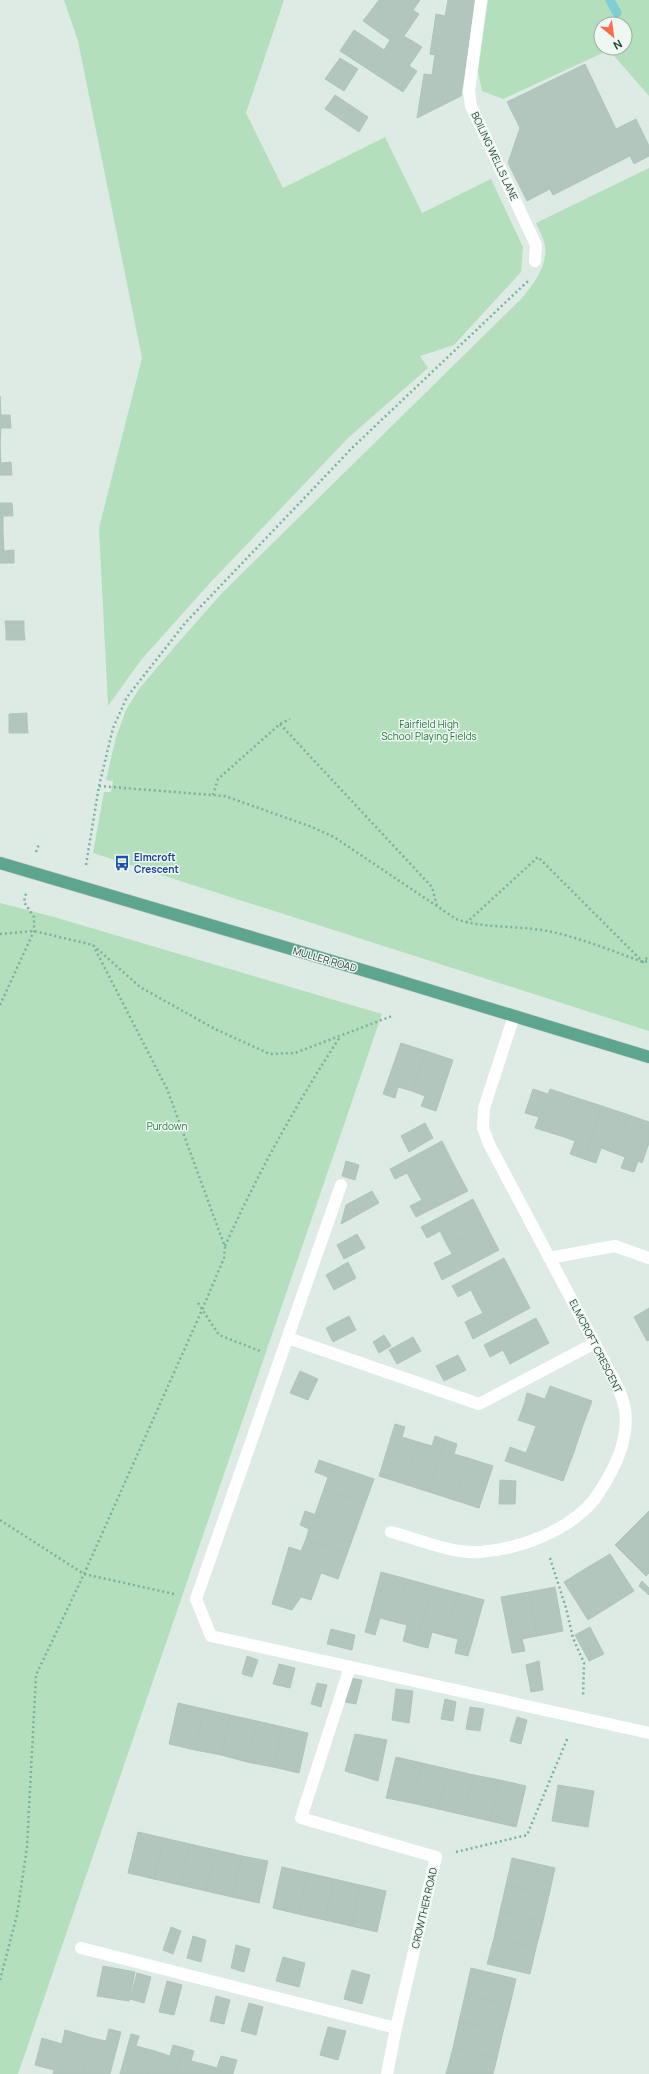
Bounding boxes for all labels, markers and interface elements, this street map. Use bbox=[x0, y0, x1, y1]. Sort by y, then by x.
north arrow bbox=[593, 16, 633, 56]
text: N bbox=[611, 37, 625, 54]
street label: BOILING WELLS LANE bbox=[468, 109, 522, 203]
park label: Fairfield High School Playing Fields bbox=[381, 717, 477, 743]
place label: Elmcroft Crescent bbox=[134, 850, 179, 876]
bus stop icon: Elmcroft Crescent bbox=[113, 854, 131, 872]
street label: MULLER ROAD bbox=[291, 943, 359, 975]
park label: Purdown bbox=[147, 1119, 187, 1133]
street label: ELMCROFT CRESCENT bbox=[566, 1297, 626, 1395]
street label: CROWTHER ROAD bbox=[408, 1866, 440, 1950]

